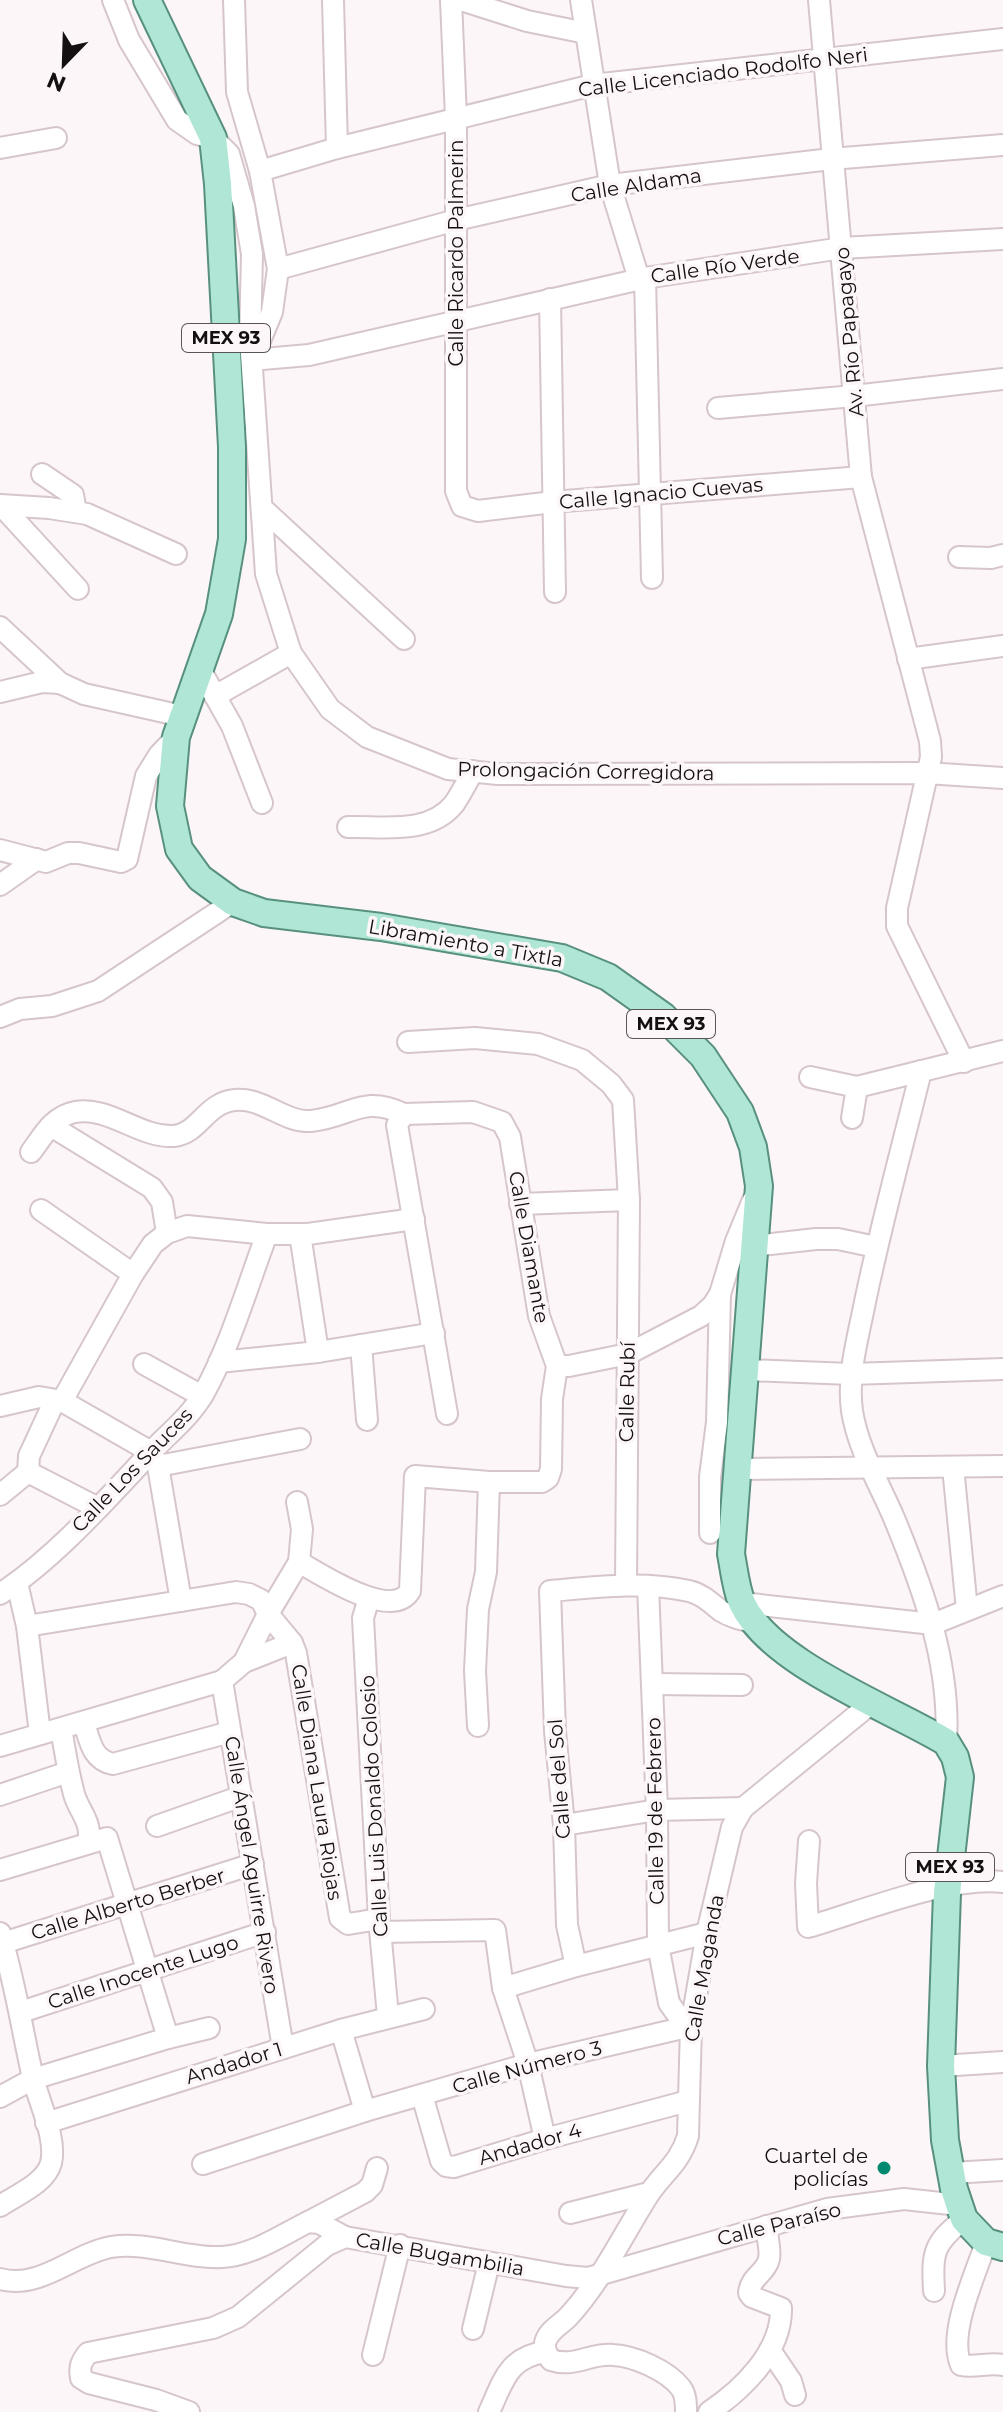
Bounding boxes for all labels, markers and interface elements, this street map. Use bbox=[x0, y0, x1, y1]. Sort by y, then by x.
north arrow bbox=[24, 24, 104, 104]
street label: Calle Licenciado Rodolfo Neri bbox=[577, 42, 869, 102]
text: N bbox=[43, 66, 70, 98]
street label: Calle Ricardo Palmerin bbox=[444, 139, 468, 367]
street label: Calle Aldama bbox=[569, 163, 703, 207]
street label: Calle Río Verde bbox=[649, 244, 801, 288]
street label: Av. Río Papagayo bbox=[830, 246, 868, 418]
road number: MEX 93 bbox=[182, 324, 270, 352]
street label: Calle Ignacio Cuevas bbox=[558, 472, 764, 514]
street label: Prolongación Corregidora bbox=[457, 757, 715, 785]
street label: Libramiento a Tixtla bbox=[367, 914, 565, 972]
road number: MEX 93 bbox=[627, 1010, 715, 1038]
street label: Calle Diamante bbox=[504, 1169, 554, 1325]
street label: Calle Rubí bbox=[614, 1340, 640, 1443]
street label: Calle Los Sauces bbox=[67, 1403, 198, 1537]
street label: Calle Diana Laura Riojas bbox=[286, 1662, 348, 1902]
street label: Calle Luis Donaldo Colosio bbox=[355, 1674, 393, 1938]
street label: Calle 19 de Febrero bbox=[641, 1717, 669, 1905]
street label: Calle del Sol bbox=[543, 1718, 575, 1840]
street label: Calle Ángel Aguirre Rivero bbox=[220, 1734, 284, 1996]
road number: MEX 93 bbox=[906, 1853, 994, 1881]
street label: Calle Alberto Berber bbox=[28, 1863, 228, 1945]
street label: Calle Maganda bbox=[679, 1892, 729, 2044]
street label: Calle Inocente Lugo bbox=[45, 1930, 241, 2014]
street label: Calle Número 3 bbox=[450, 2036, 604, 2098]
street label: Andador 1 bbox=[183, 2037, 285, 2089]
street label: Andador 4 bbox=[476, 2118, 584, 2170]
place label: Cuartel de policías bbox=[765, 2144, 868, 2191]
marker: Cuartel de policías bbox=[875, 2159, 893, 2177]
street label: Calle Paraíso bbox=[715, 2197, 843, 2251]
street label: Calle Bugambilia bbox=[354, 2227, 526, 2281]

